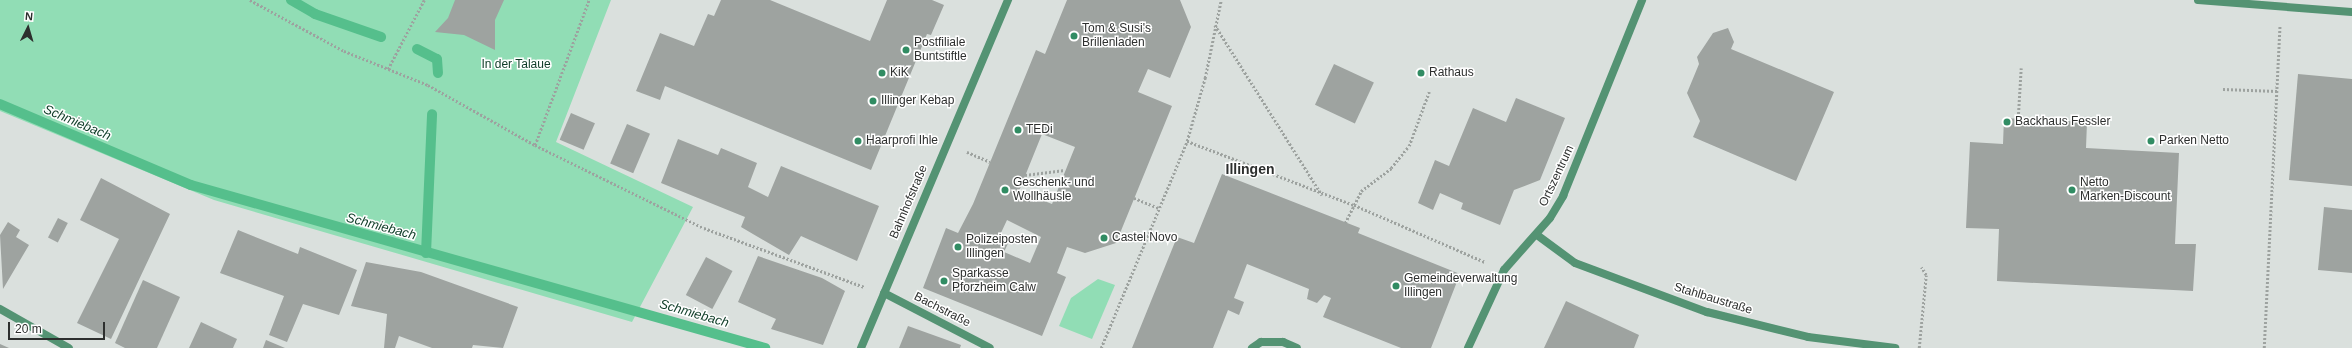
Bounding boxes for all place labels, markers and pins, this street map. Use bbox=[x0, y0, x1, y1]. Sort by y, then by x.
place label: Tom & Susi's Brillenladen bbox=[1082, 22, 1151, 50]
marker: Tom & Susi's Brillenladen bbox=[1069, 31, 1079, 41]
place label: Postfiliale Buntstiftle bbox=[914, 36, 967, 64]
marker: Postfiliale Buntstiftle bbox=[901, 45, 911, 55]
place label: KiK bbox=[890, 66, 909, 80]
place label: Rathaus bbox=[1429, 66, 1474, 80]
marker: KiK bbox=[877, 68, 887, 78]
marker: Rathaus bbox=[1416, 68, 1426, 78]
place label: Illinger Kebap bbox=[881, 94, 954, 108]
marker: Illinger Kebap bbox=[868, 96, 878, 106]
place label: Backhaus Fessler bbox=[2015, 115, 2110, 129]
marker: Backhaus Fessler bbox=[2002, 117, 2012, 127]
place label: TEDi bbox=[1026, 123, 1053, 137]
marker: TEDi bbox=[1013, 125, 1023, 135]
place label: Haarprofi Ihle bbox=[866, 134, 938, 148]
place label: Parken Netto bbox=[2159, 134, 2229, 148]
marker: Haarprofi Ihle bbox=[853, 136, 863, 146]
marker: Parken Netto bbox=[2146, 136, 2156, 146]
place label: Geschenk- und Wollhäusle bbox=[1013, 176, 1094, 204]
place label: Netto Marken-Discount bbox=[2080, 176, 2171, 204]
marker: Geschenk- und Wollhäusle bbox=[1000, 185, 1010, 195]
marker: Netto Marken-Discount bbox=[2067, 185, 2077, 195]
place label: Castel Novo bbox=[1112, 231, 1177, 245]
place label: Polizeiposten Illingen bbox=[966, 233, 1037, 261]
marker: Castel Novo bbox=[1099, 233, 1109, 243]
marker: Polizeiposten Illingen bbox=[953, 242, 963, 252]
place label: Sparkasse Pforzheim Calw bbox=[952, 267, 1036, 295]
place label: Gemeindeverwaltung Illingen bbox=[1404, 272, 1517, 300]
marker: Sparkasse Pforzheim Calw bbox=[939, 276, 949, 286]
marker: Gemeindeverwaltung Illingen bbox=[1391, 281, 1401, 291]

